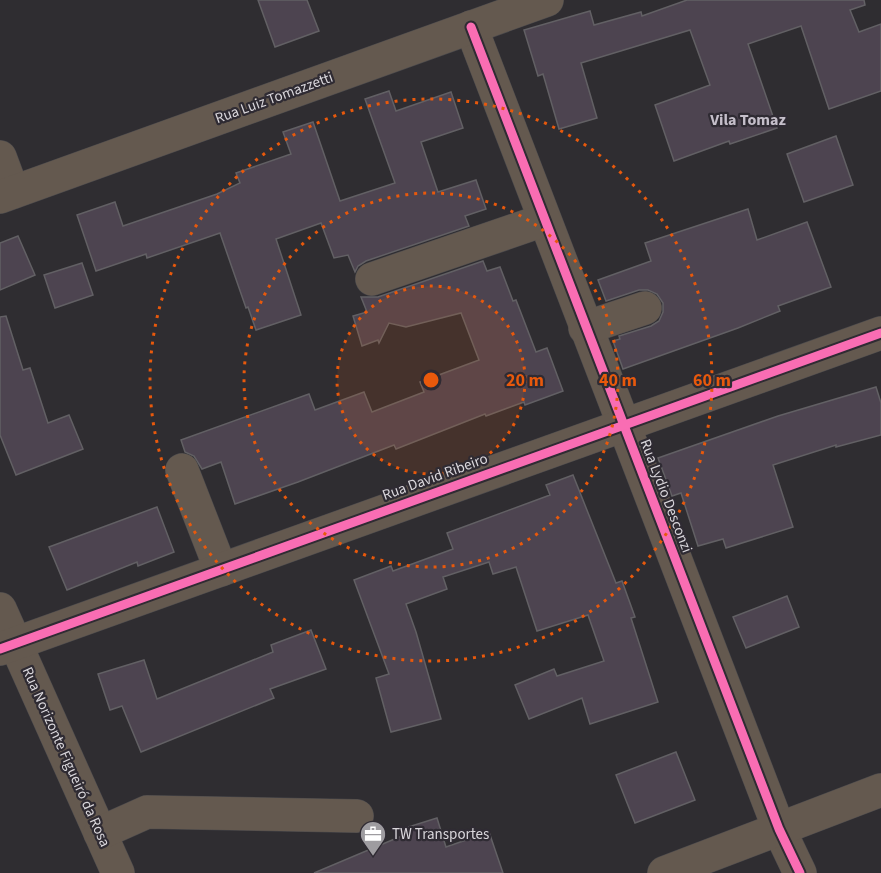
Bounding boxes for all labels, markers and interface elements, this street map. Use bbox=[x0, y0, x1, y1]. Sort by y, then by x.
street label: Rua Luiz Tomazzetti bbox=[212, 67, 336, 129]
district label: Vila Tomaz bbox=[709, 109, 786, 131]
text: 20 m bbox=[506, 368, 544, 393]
text: 40 m bbox=[599, 368, 637, 393]
text: 60 m bbox=[693, 368, 731, 393]
centre of rings bbox=[421, 370, 441, 390]
street label: Rua Lydio Desconzi bbox=[635, 436, 697, 556]
street label: Rua David Ribeiro bbox=[379, 448, 491, 506]
street label: Rua Norizonte Figueiró da Rosa bbox=[17, 664, 115, 850]
office icon: TW Transportes bbox=[358, 819, 388, 857]
place label: TW Transportes bbox=[392, 824, 489, 845]

